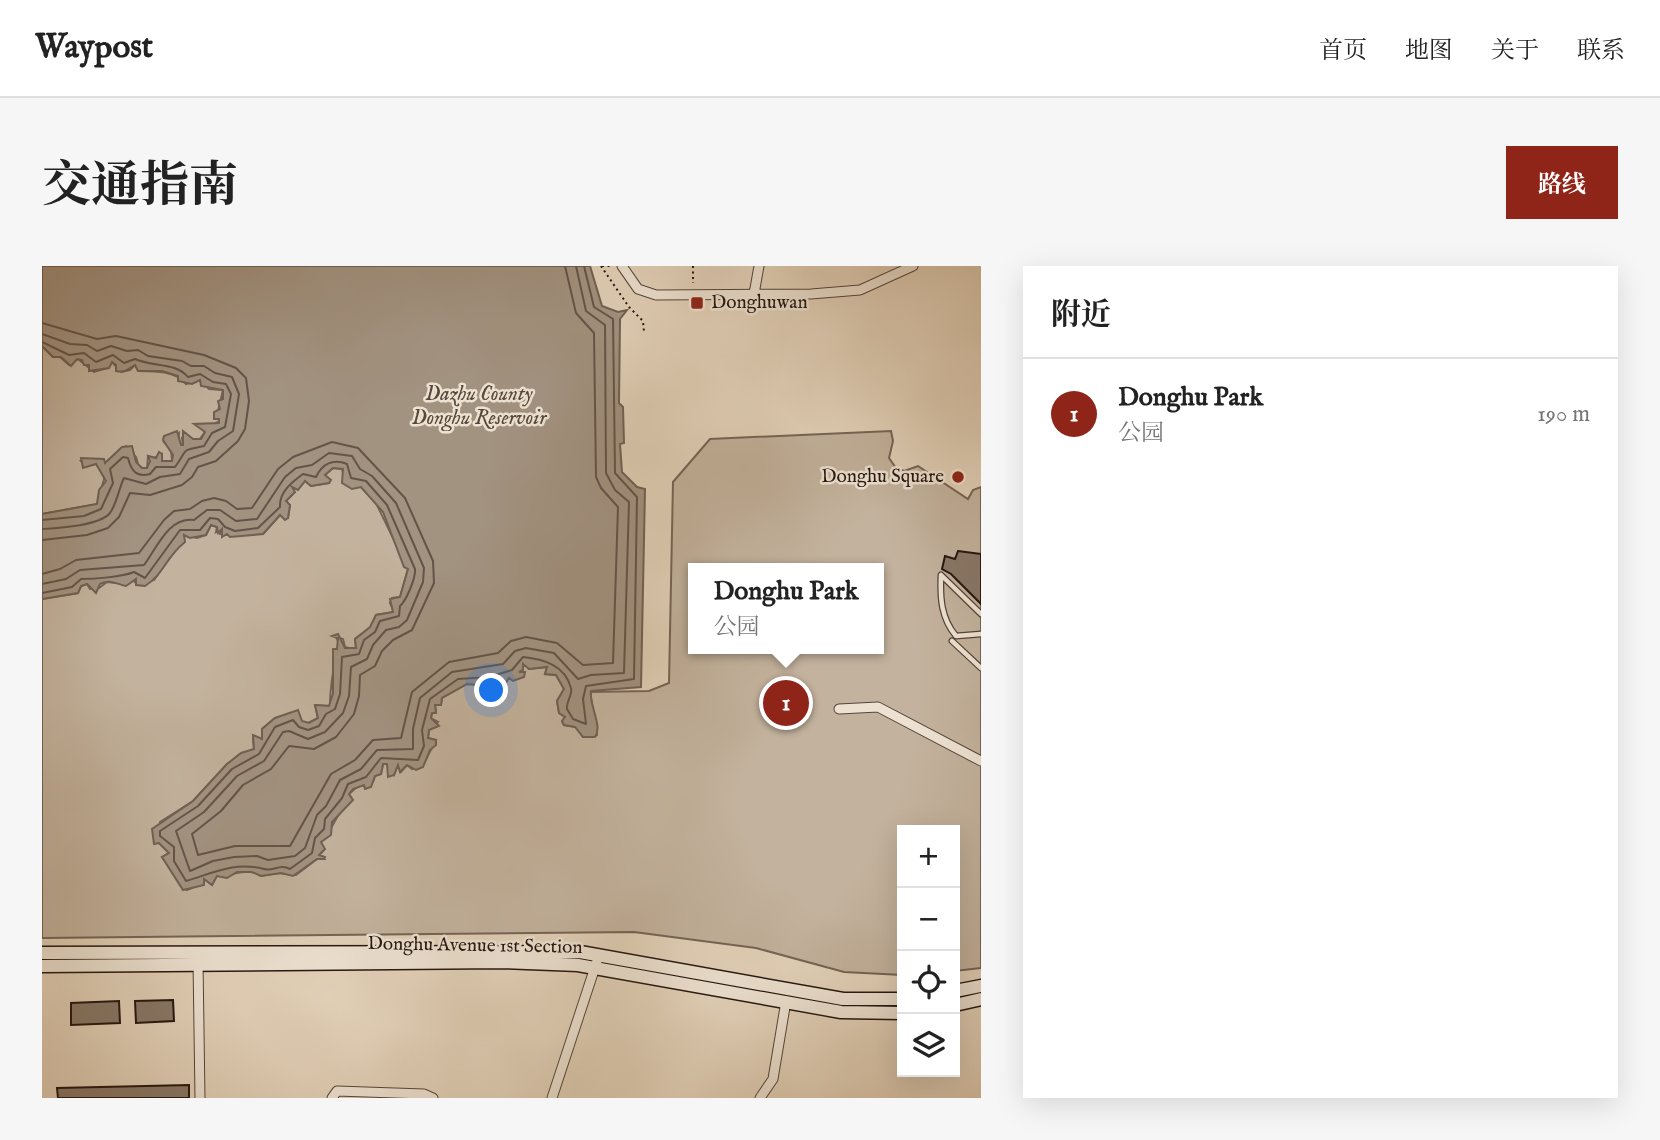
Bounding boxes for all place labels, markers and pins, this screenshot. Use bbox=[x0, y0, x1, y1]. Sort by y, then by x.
place label: Donghuwan bbox=[711, 291, 808, 315]
marker: Donghuwan bbox=[689, 295, 705, 311]
place label: Donghu Square bbox=[821, 465, 944, 489]
marker: Donghu Square bbox=[950, 469, 966, 485]
pin: 1 bbox=[763, 677, 809, 729]

